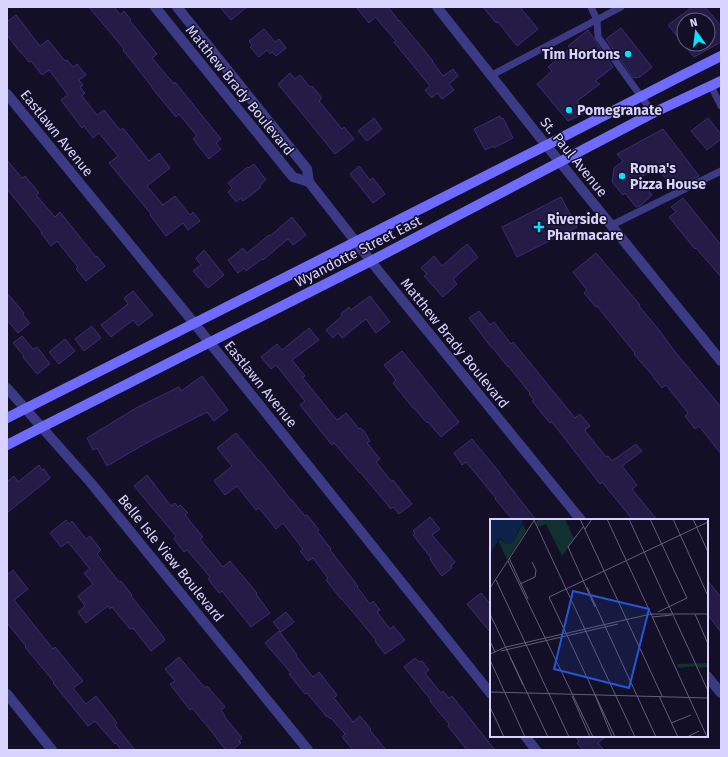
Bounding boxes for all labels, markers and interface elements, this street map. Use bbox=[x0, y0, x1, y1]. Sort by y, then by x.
north arrow bbox=[676, 12, 716, 52]
text: N bbox=[689, 16, 699, 30]
street label: Matthew Brady Boulevard bbox=[182, 22, 297, 159]
place label: Tim Hortons bbox=[542, 46, 620, 63]
marker: Tim Hortons bbox=[623, 49, 633, 59]
street label: Eastlawn Avenue bbox=[17, 87, 97, 180]
place label: Pomegranate bbox=[577, 102, 662, 119]
marker: Pomegranate bbox=[564, 105, 574, 115]
street label: St. Paul Avenue bbox=[536, 114, 611, 200]
place label: Roma's Pizza House bbox=[630, 160, 706, 193]
marker: Roma's Pizza House bbox=[617, 171, 627, 181]
place label: Riverside Pharmacare bbox=[547, 211, 623, 244]
street label: Wyandotte Street East bbox=[292, 212, 425, 291]
marker: Riverside Pharmacare bbox=[534, 222, 544, 232]
street label: Matthew Brady Boulevard bbox=[397, 275, 512, 412]
street label: Eastlawn Avenue bbox=[221, 338, 301, 431]
street label: Belle Isle View Boulevard bbox=[114, 491, 227, 625]
inset map bbox=[490, 519, 708, 737]

